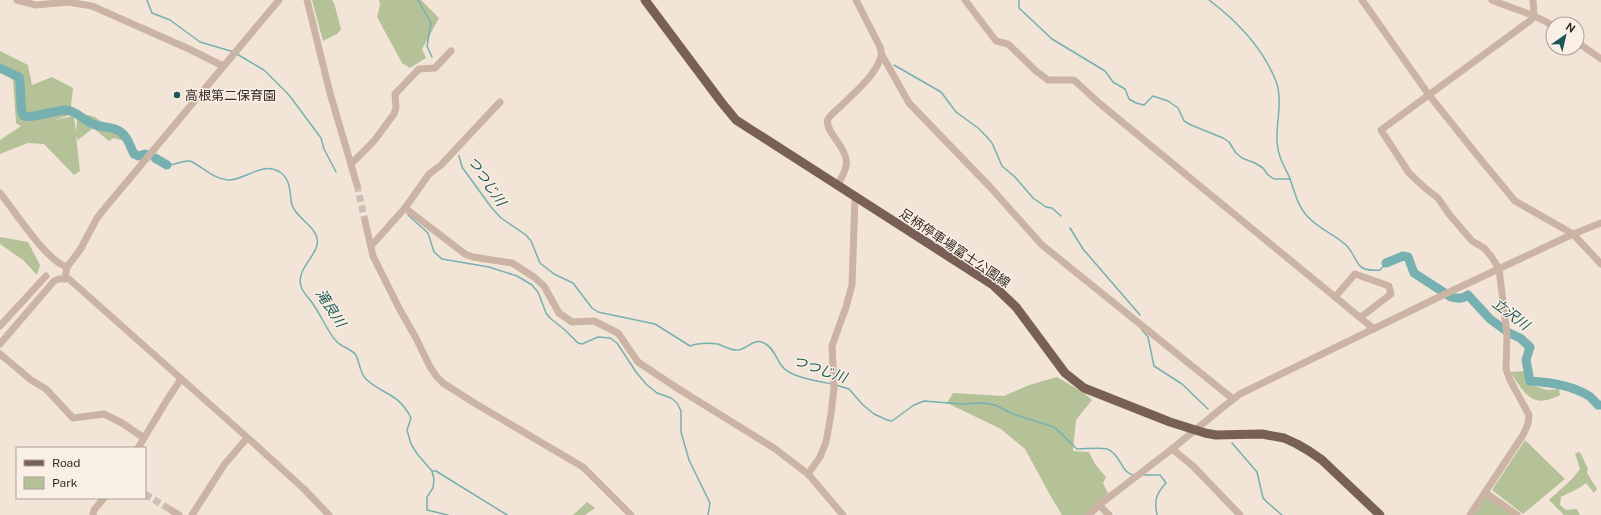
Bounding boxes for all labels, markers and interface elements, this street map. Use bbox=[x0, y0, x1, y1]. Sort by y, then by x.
north arrow bbox=[1545, 16, 1585, 56]
text: N bbox=[1564, 20, 1578, 35]
place label: 高根第二保育園 bbox=[185, 88, 276, 103]
marker: 高根第二保育園 bbox=[172, 90, 182, 100]
water label: つつじ川 bbox=[465, 153, 510, 210]
street label: 足柄停車場富士公園線 bbox=[897, 205, 1013, 291]
water label: 滝良川 bbox=[313, 286, 350, 332]
water label: 立沢川 bbox=[1489, 295, 1534, 334]
water label: つつじ川 bbox=[791, 352, 851, 386]
legend bbox=[16, 447, 146, 499]
text: Road bbox=[52, 456, 80, 470]
text: Park bbox=[52, 476, 78, 490]

